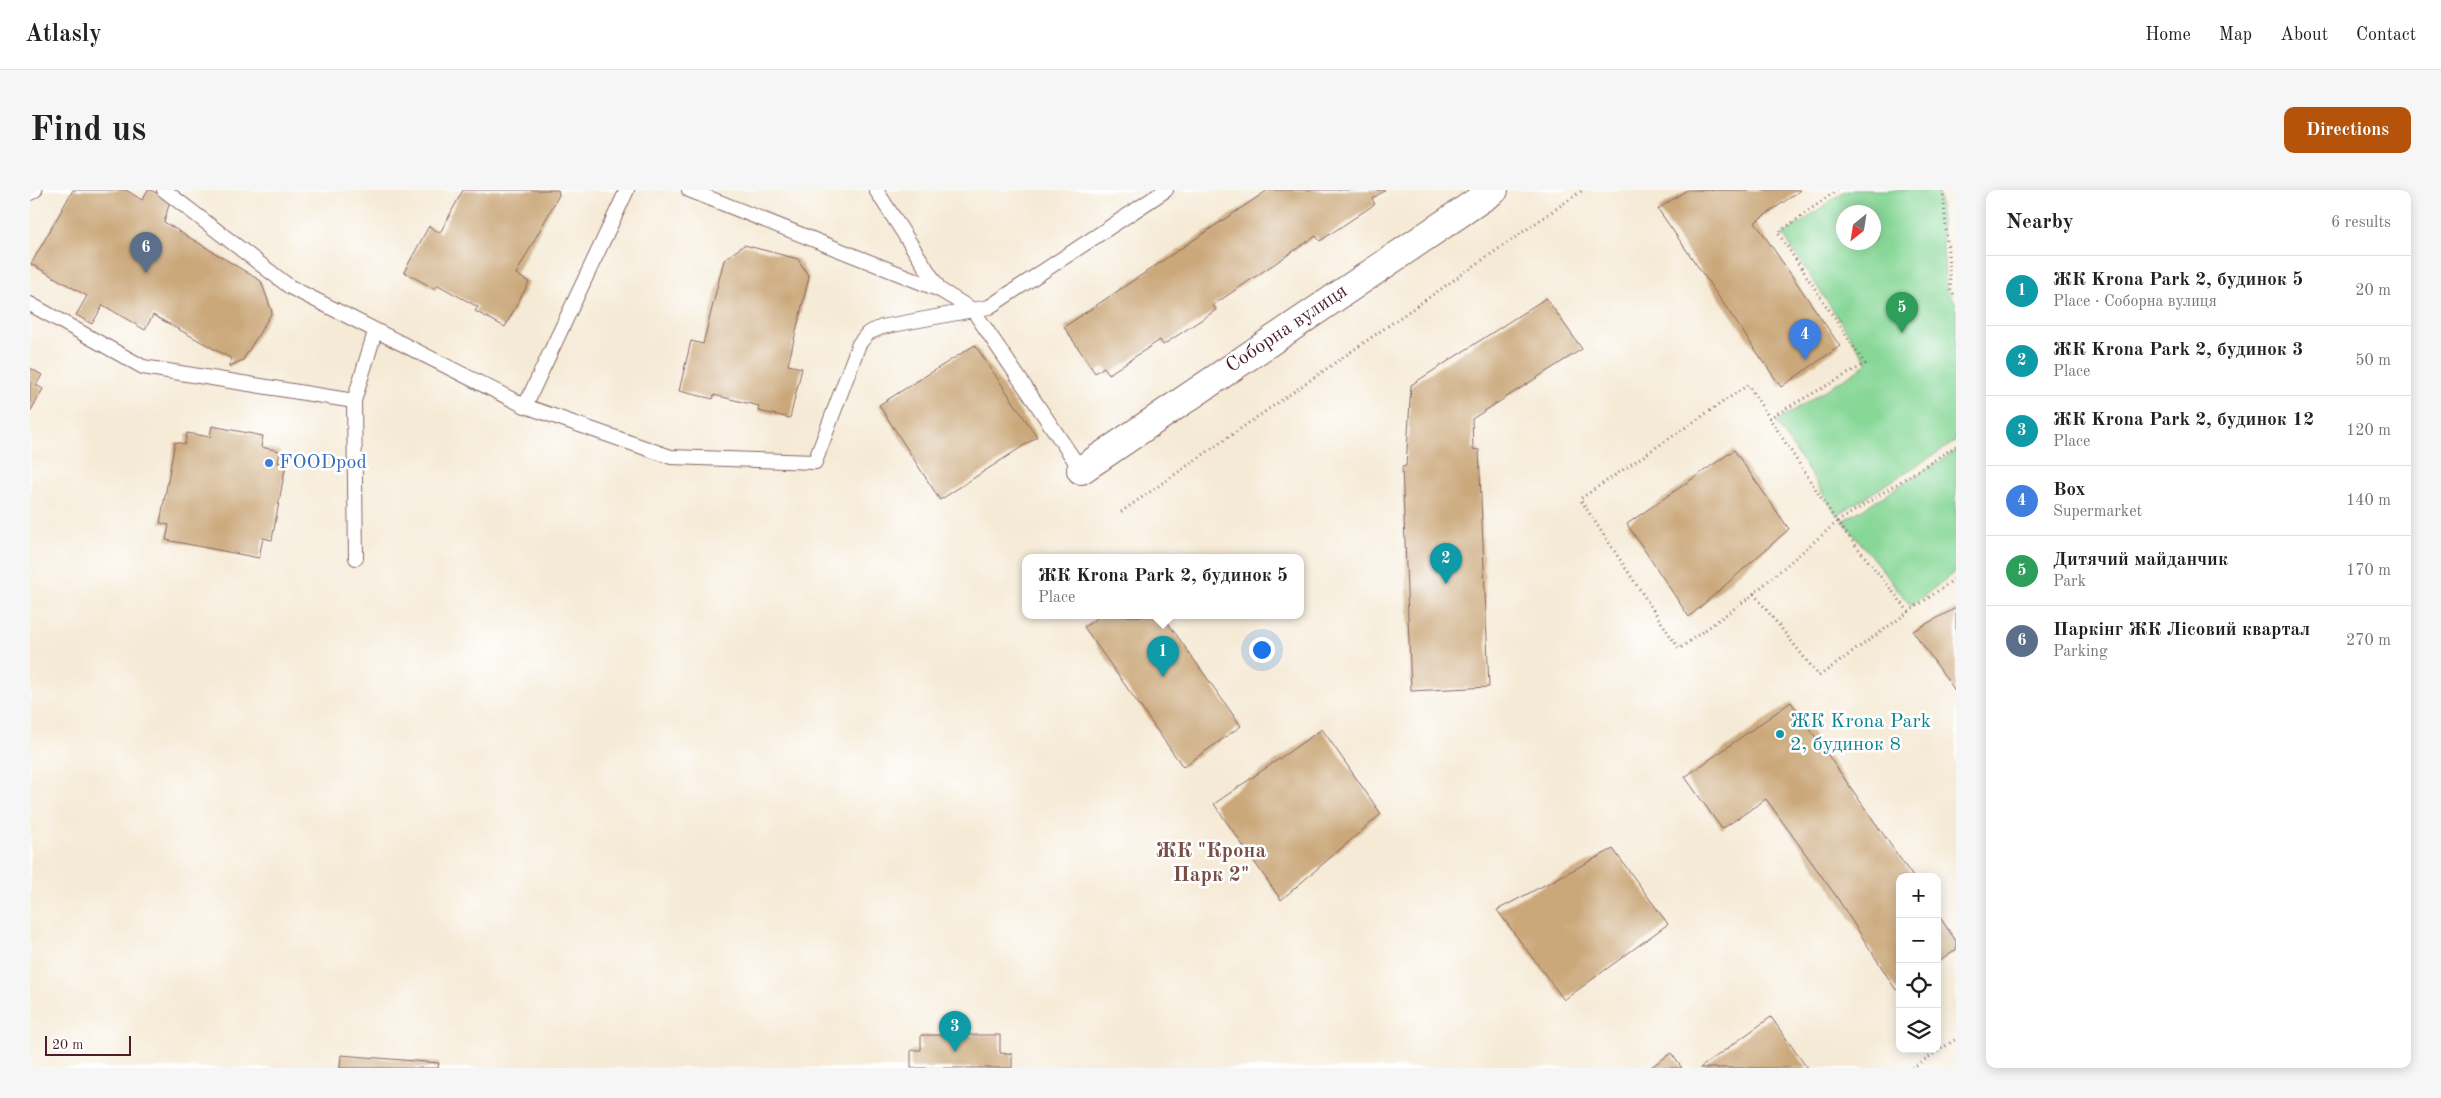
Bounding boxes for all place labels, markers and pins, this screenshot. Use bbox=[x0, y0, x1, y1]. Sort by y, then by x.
pin: 6 bbox=[130, 232, 162, 273]
pin: 5 bbox=[1886, 292, 1918, 333]
pin: 4 bbox=[1789, 319, 1821, 360]
place label: FOODpod bbox=[279, 453, 367, 473]
marker: FOODpod bbox=[263, 457, 275, 469]
pin: 2 bbox=[1430, 543, 1462, 584]
pin: 1 bbox=[1147, 636, 1179, 677]
place label: ЖК Krona Park 2, будинок 8 bbox=[1790, 712, 1931, 755]
marker: ЖК Krona Park 2, будинок 8 bbox=[1774, 728, 1786, 740]
pin: 3 bbox=[939, 1011, 971, 1052]

